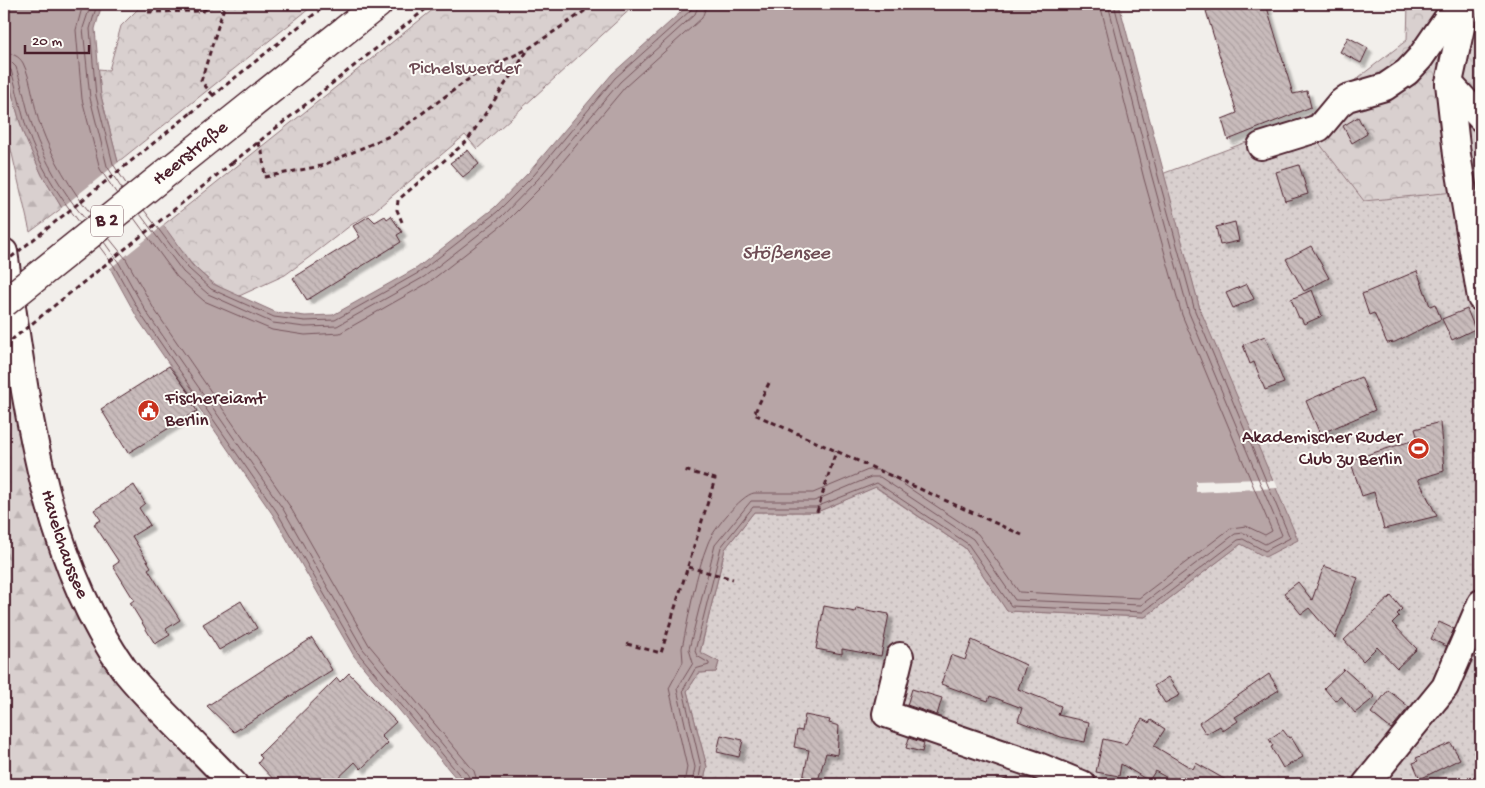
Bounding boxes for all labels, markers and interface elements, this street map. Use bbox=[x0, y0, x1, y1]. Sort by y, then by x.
scale bar bbox=[25, 22, 89, 54]
text: 20 m bbox=[32, 33, 62, 51]
park label: Pichelswerder bbox=[408, 58, 523, 81]
street label: Heerstraße bbox=[149, 116, 234, 191]
road number: B 2 bbox=[91, 206, 123, 237]
water label: Stößensee bbox=[742, 243, 831, 266]
place label: Fischereiamt Berlin bbox=[164, 388, 267, 433]
public building icon: Fischereiamt Berlin bbox=[137, 398, 161, 422]
place label: Akademischer Ruder Club zu Berlin bbox=[1242, 427, 1404, 472]
sports icon: Akademischer Ruder Club zu Berlin bbox=[1406, 437, 1430, 461]
street label: Havelchaussee bbox=[35, 487, 94, 603]

